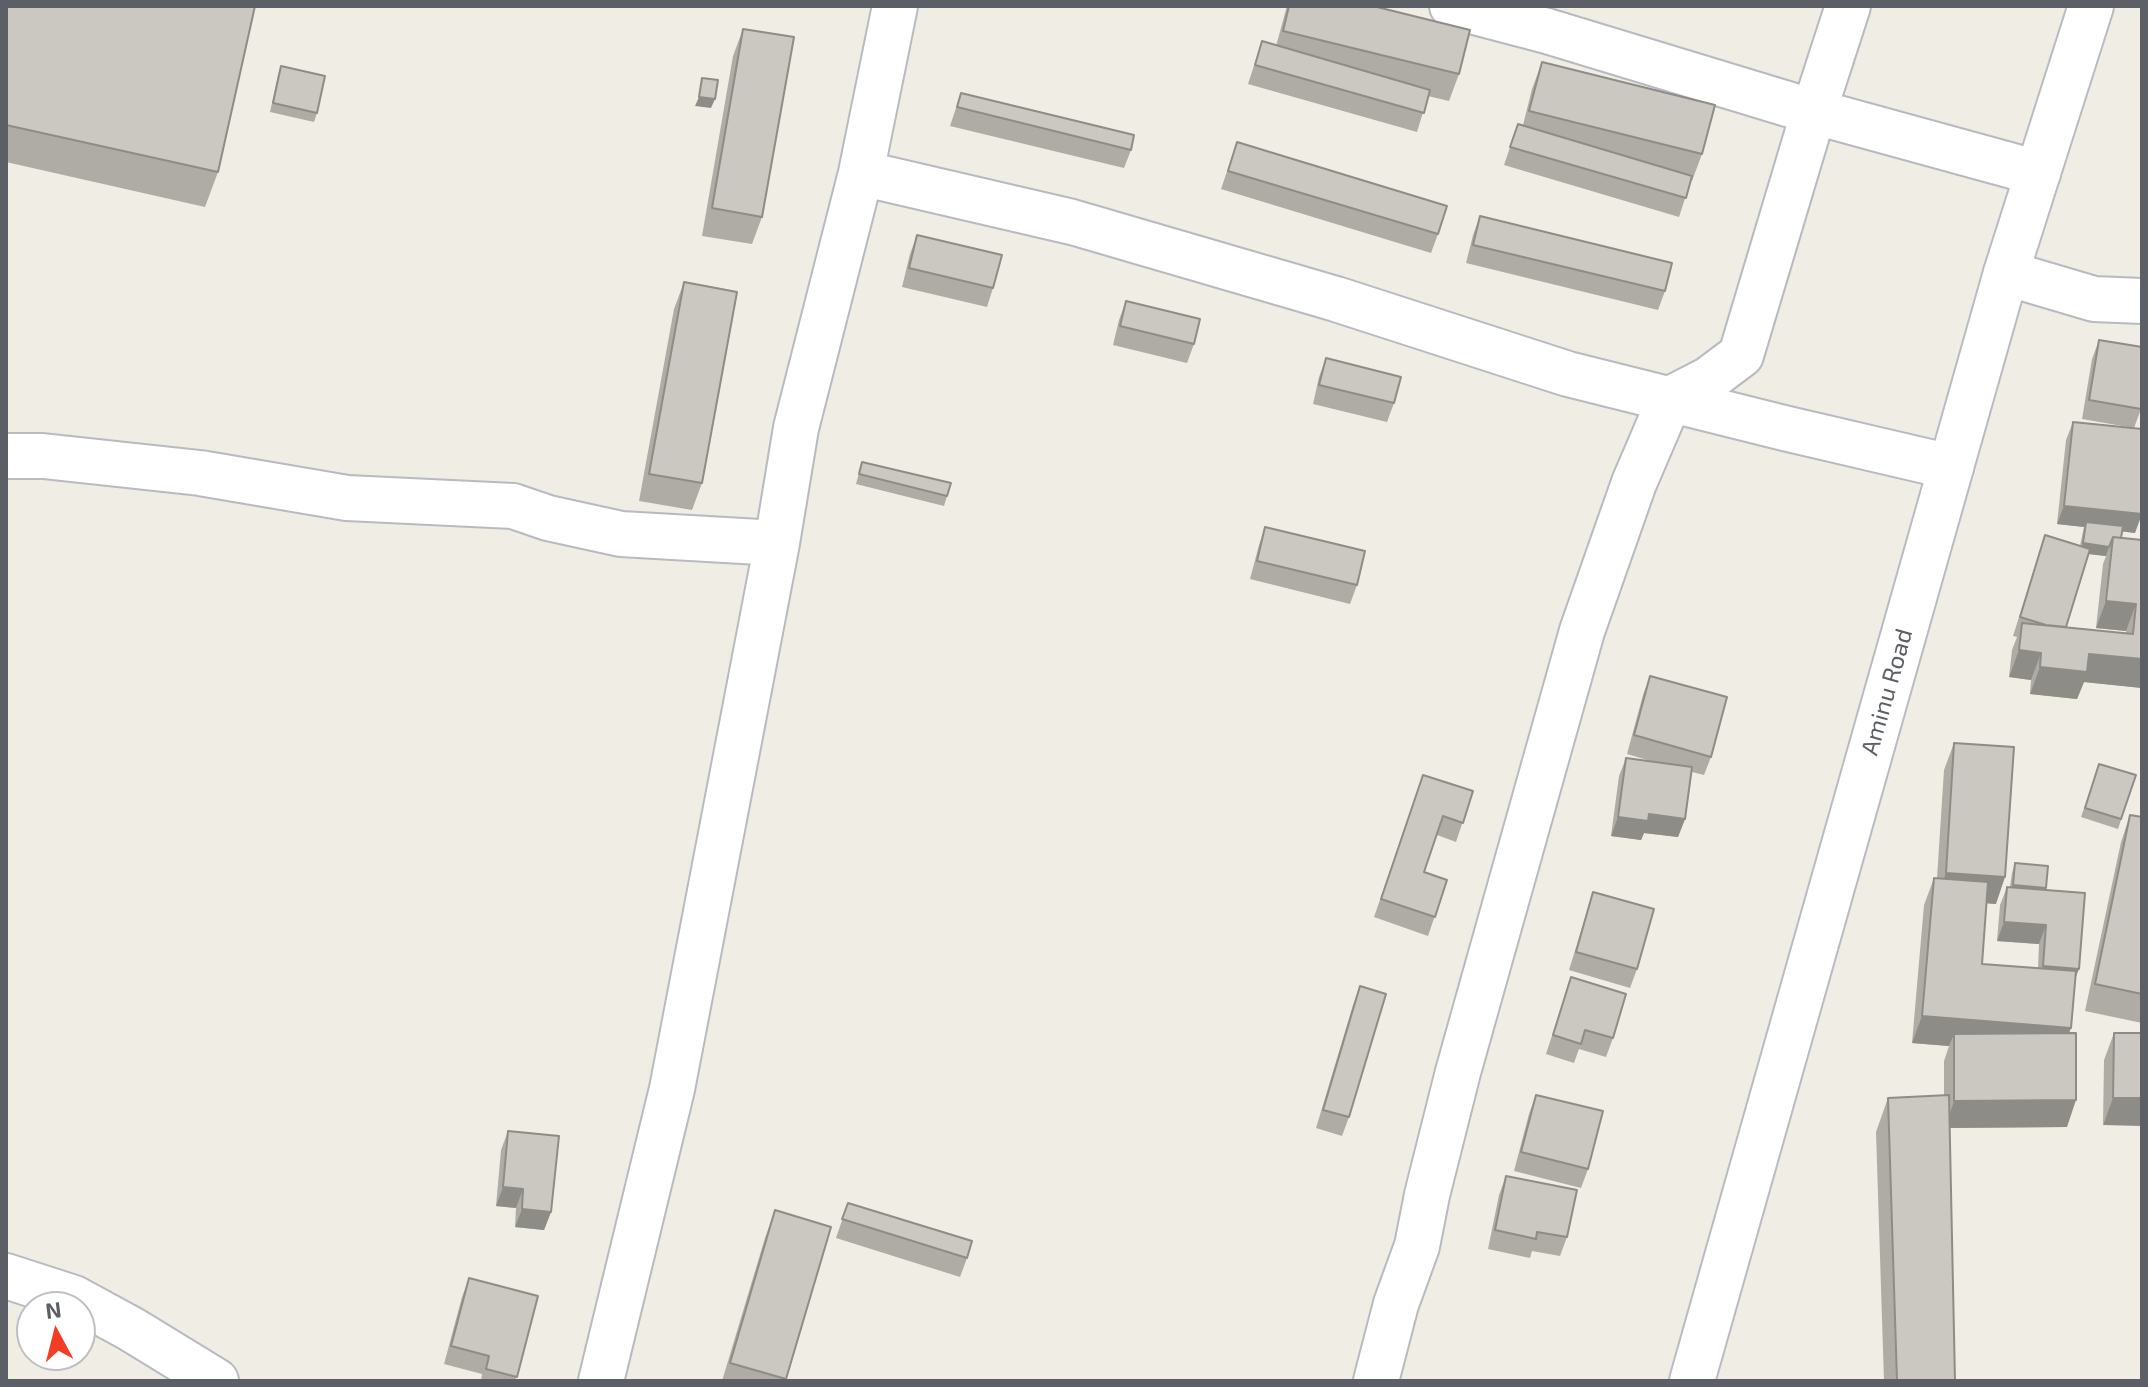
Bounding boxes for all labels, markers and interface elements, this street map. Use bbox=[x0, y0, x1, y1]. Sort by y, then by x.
street label: Aminu Road bbox=[1855, 625, 1919, 759]
north arrow bbox=[16, 1291, 96, 1371]
text: N bbox=[44, 1295, 63, 1323]

